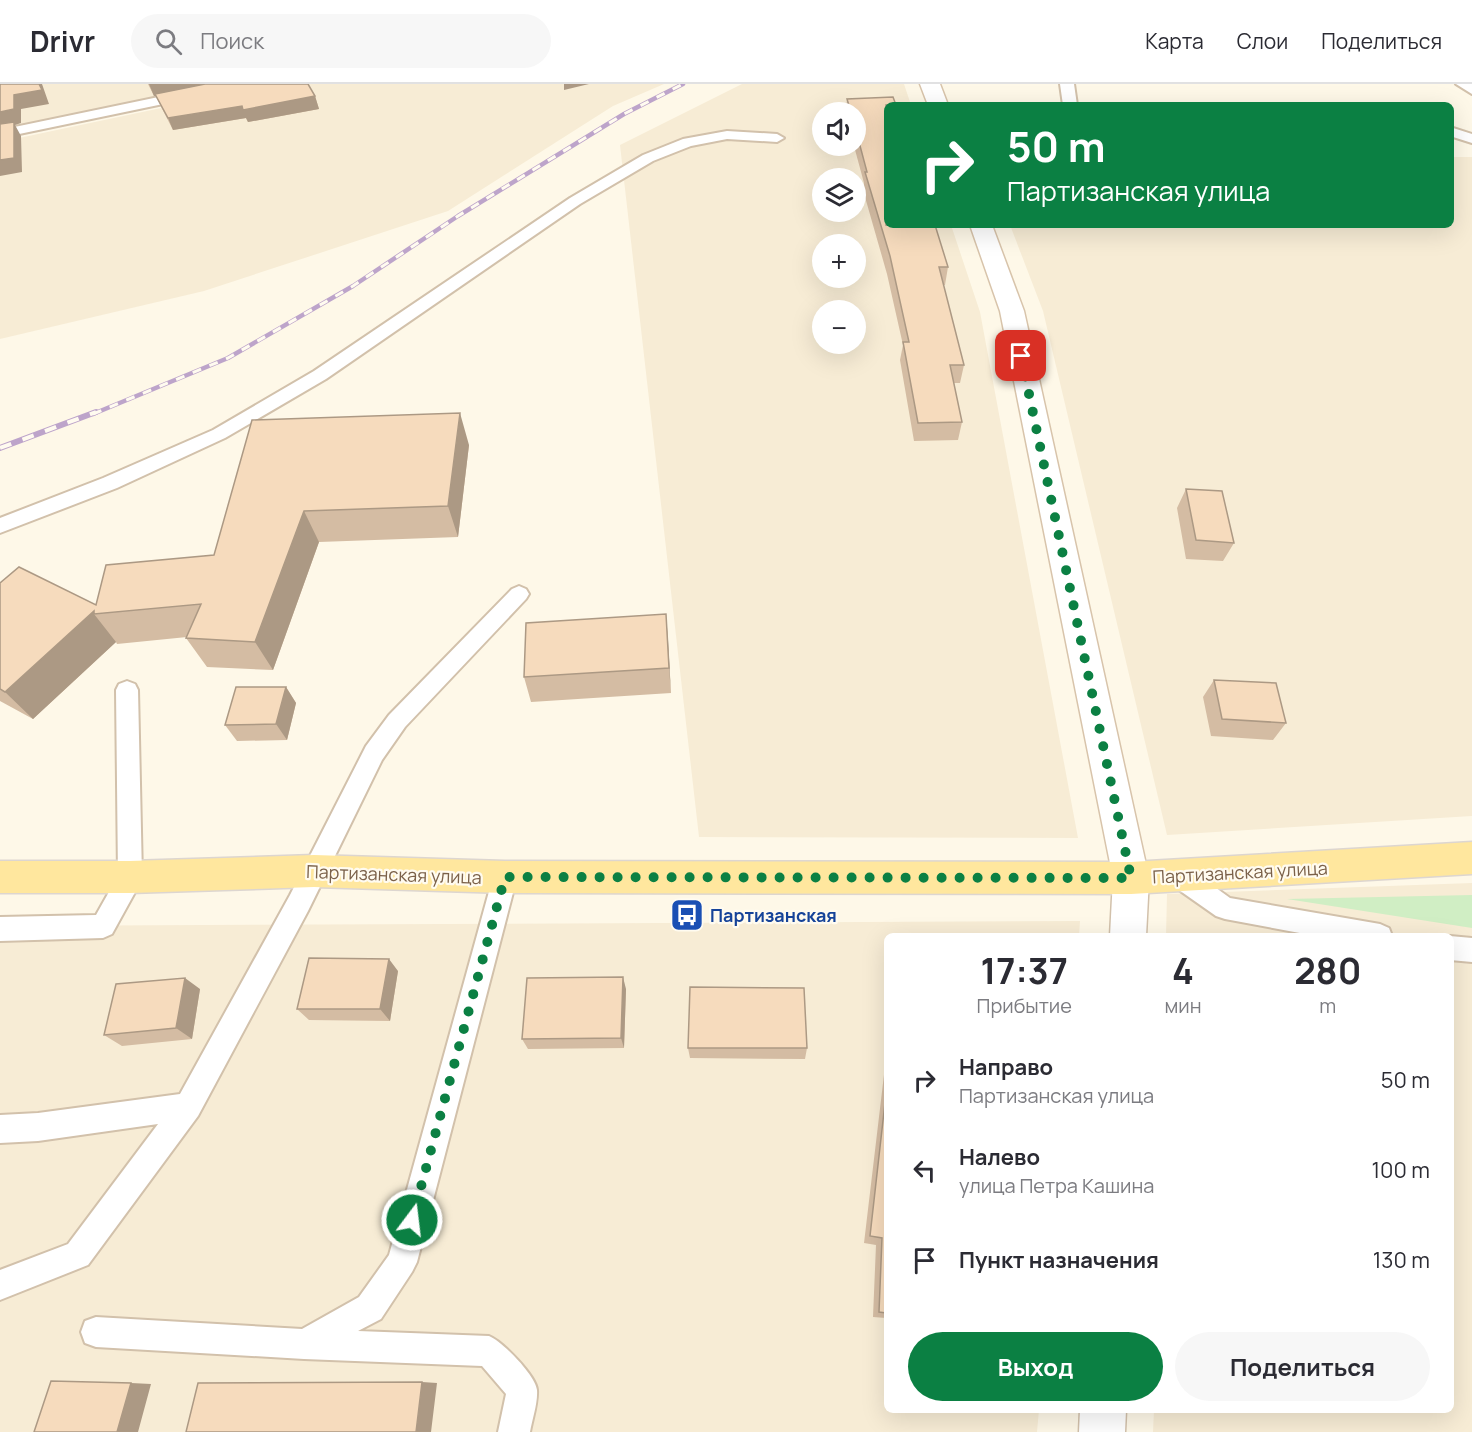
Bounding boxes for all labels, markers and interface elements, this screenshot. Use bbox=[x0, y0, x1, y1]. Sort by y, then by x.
search box bbox=[131, 14, 551, 68]
text: Drivr bbox=[30, 22, 95, 60]
icon: search bbox=[152, 25, 185, 58]
text: Поиск bbox=[200, 26, 264, 56]
text: Карта bbox=[1145, 27, 1204, 55]
text: Слои bbox=[1237, 27, 1288, 55]
text: Поделиться bbox=[1321, 27, 1442, 55]
map controls bbox=[812, 102, 866, 354]
button: sound bbox=[812, 102, 866, 156]
text: 50 m bbox=[1007, 117, 1105, 175]
icon: right bbox=[908, 126, 986, 204]
button: layers bbox=[812, 168, 866, 222]
text: Партизанская улица bbox=[1007, 172, 1270, 209]
button: + bbox=[812, 234, 866, 288]
button: − bbox=[812, 300, 866, 354]
pin bbox=[995, 330, 1046, 381]
icon: arrive bbox=[1004, 339, 1037, 372]
street label: Партизанская улица bbox=[1152, 855, 1328, 889]
street label: Партизанская улица bbox=[306, 859, 482, 889]
bus stop icon: Партизанская bbox=[669, 897, 705, 933]
place label: Партизанская bbox=[710, 903, 837, 927]
text: 17:37 bbox=[981, 946, 1068, 995]
text: 4 bbox=[1172, 946, 1194, 995]
text: 280 bbox=[1294, 946, 1361, 995]
text: Прибытие bbox=[977, 992, 1072, 1019]
text: мин bbox=[1165, 992, 1202, 1019]
text: m bbox=[1319, 992, 1336, 1019]
text: Направо bbox=[959, 1052, 1053, 1082]
icon: right bbox=[908, 1064, 941, 1097]
text: 50 m bbox=[1381, 1065, 1430, 1095]
text: Партизанская улица bbox=[959, 1082, 1154, 1109]
text: Налево bbox=[959, 1142, 1040, 1172]
icon: left bbox=[908, 1154, 941, 1187]
text: 100 m bbox=[1372, 1155, 1430, 1185]
text: улица Петра Кашина bbox=[959, 1172, 1154, 1199]
position arrow bbox=[380, 1188, 444, 1252]
icon: arrive bbox=[908, 1244, 941, 1277]
text: Пункт назначения bbox=[959, 1245, 1159, 1275]
text: 130 m bbox=[1373, 1245, 1430, 1275]
button: Выход bbox=[908, 1332, 1163, 1401]
button: Поделиться bbox=[1175, 1332, 1430, 1401]

